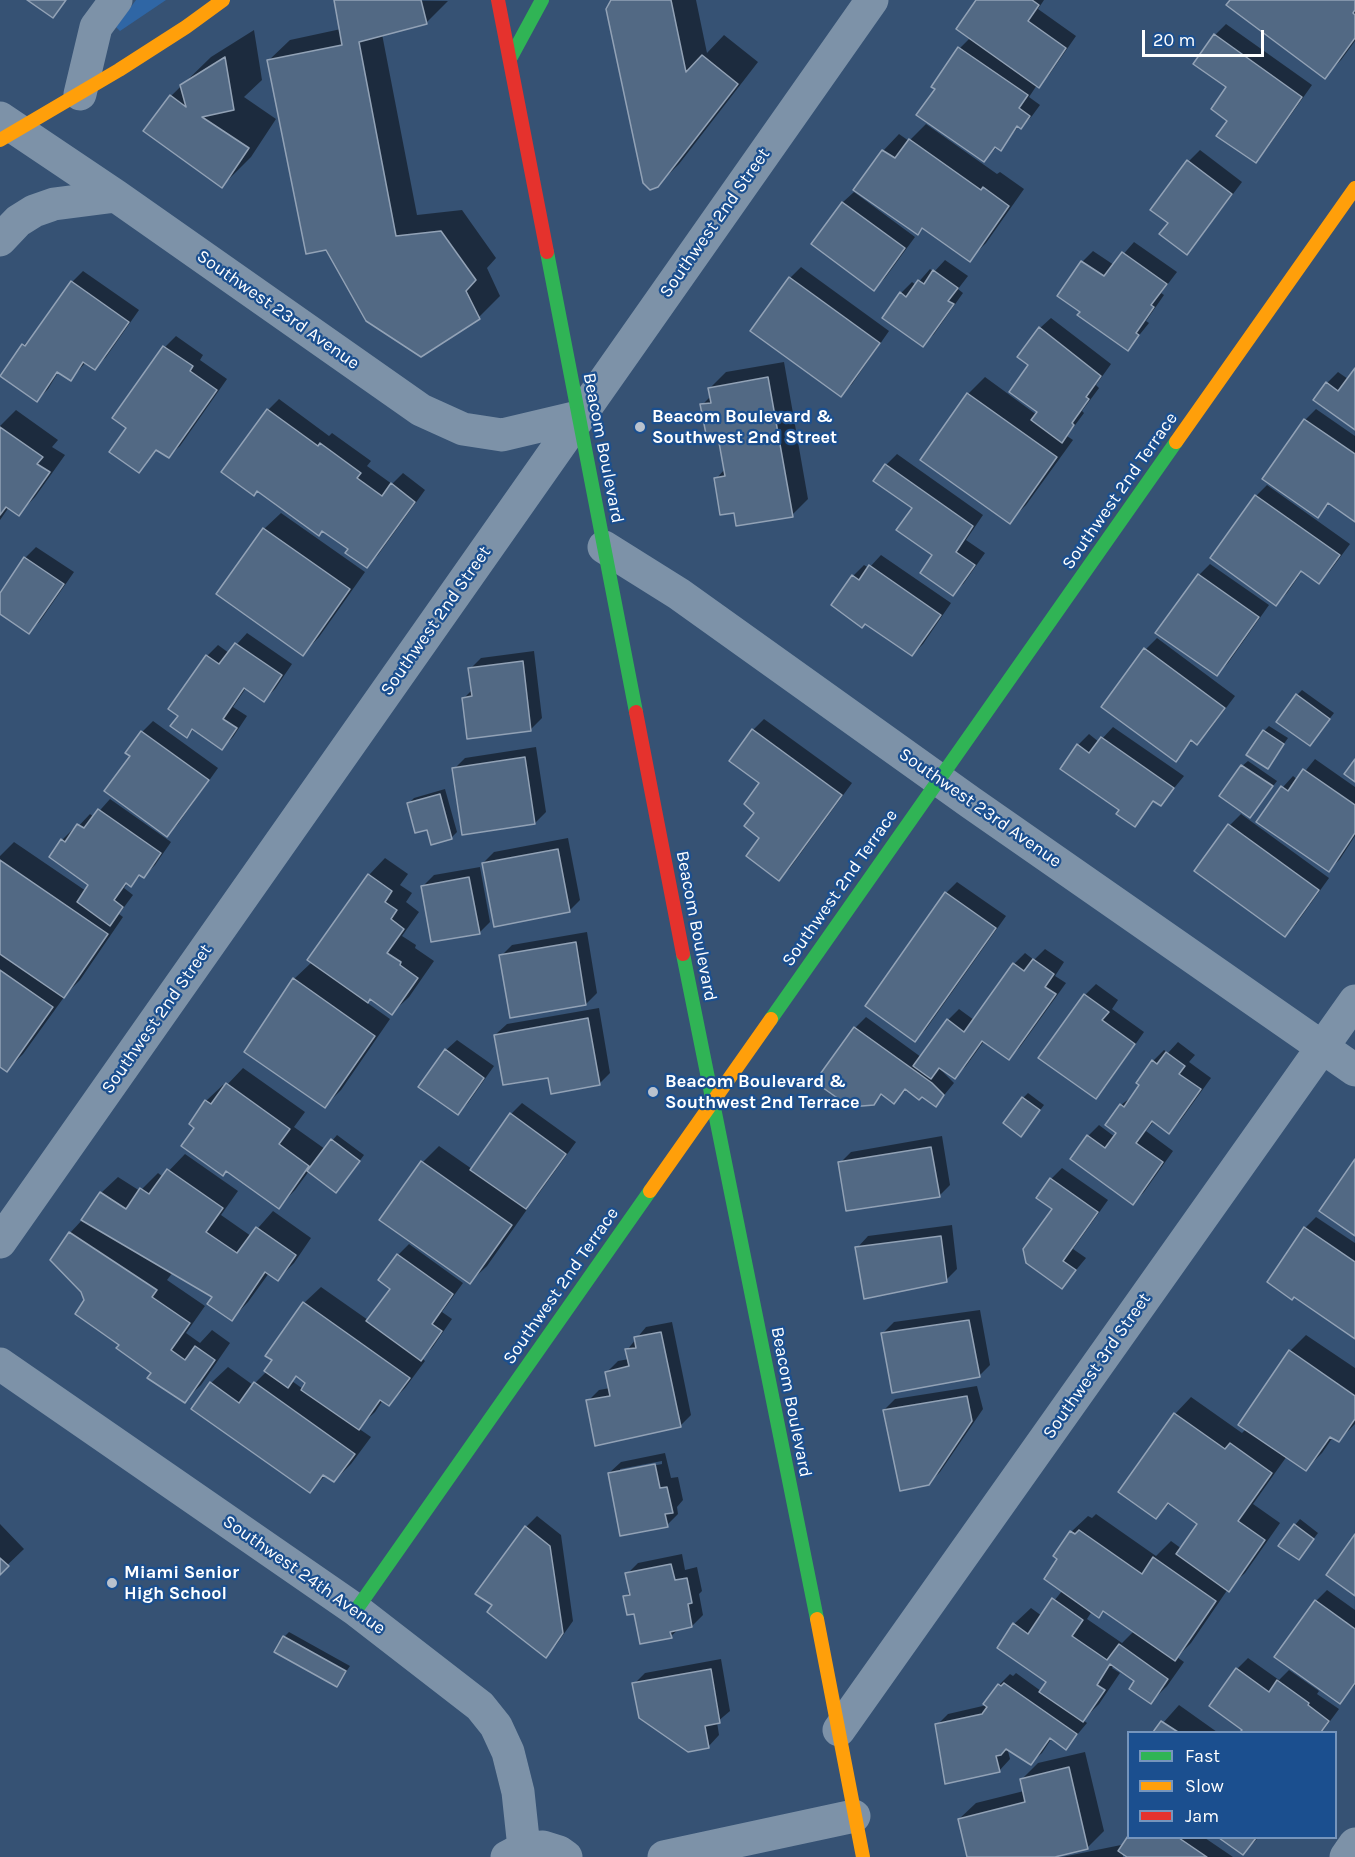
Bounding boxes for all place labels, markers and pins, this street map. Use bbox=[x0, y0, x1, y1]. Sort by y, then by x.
place label: Beacom Boulevard & Southwest 2nd Street bbox=[652, 406, 837, 448]
marker: Beacom Boulevard & Southwest 2nd Street bbox=[633, 420, 647, 434]
place label: Beacom Boulevard & Southwest 2nd Terrace bbox=[665, 1071, 860, 1114]
marker: Beacom Boulevard & Southwest 2nd Terrace bbox=[646, 1085, 660, 1099]
place label: Miami Senior High School bbox=[124, 1562, 239, 1604]
marker: Miami Senior High School bbox=[105, 1576, 119, 1590]

